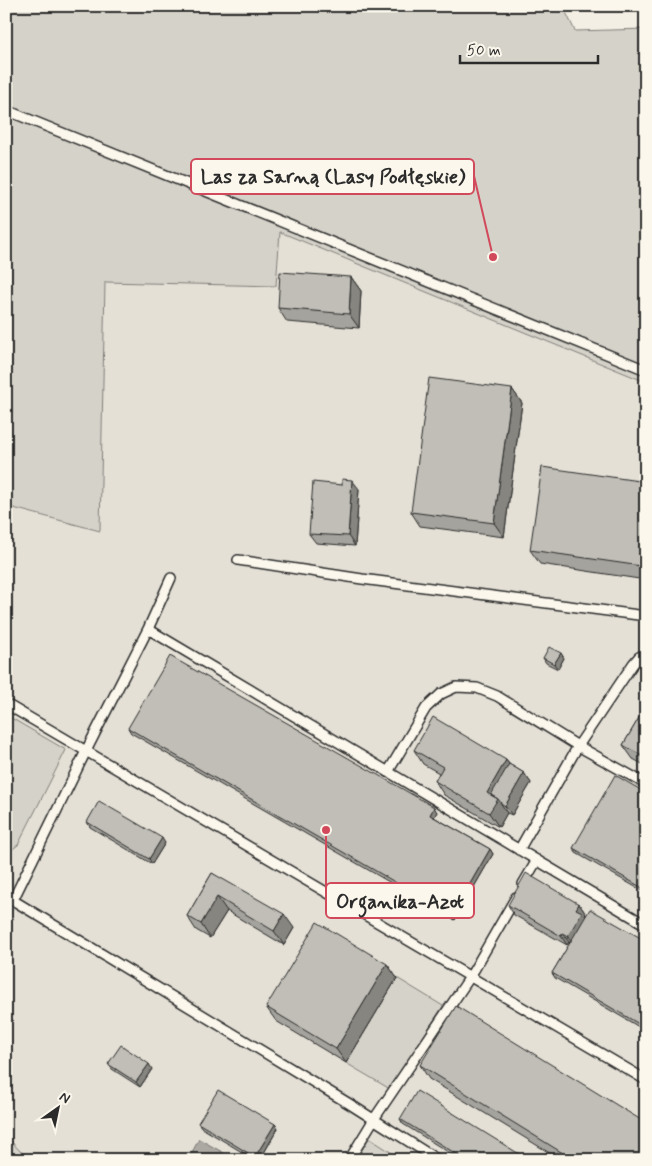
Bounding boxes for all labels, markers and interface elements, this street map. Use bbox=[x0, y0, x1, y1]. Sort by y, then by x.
scale bar bbox=[460, 32, 597, 64]
text: 50 m bbox=[467, 41, 501, 61]
callout: Las za Sarną (Lasy Podłęskie) bbox=[191, 159, 474, 194]
text: Las za Sarną (Lasy Podłęskie) bbox=[201, 164, 466, 191]
callout: Organika-Azot bbox=[326, 883, 474, 918]
text: Organika-Azot bbox=[336, 889, 464, 918]
north arrow bbox=[32, 1084, 82, 1134]
text: N bbox=[56, 1088, 73, 1108]

